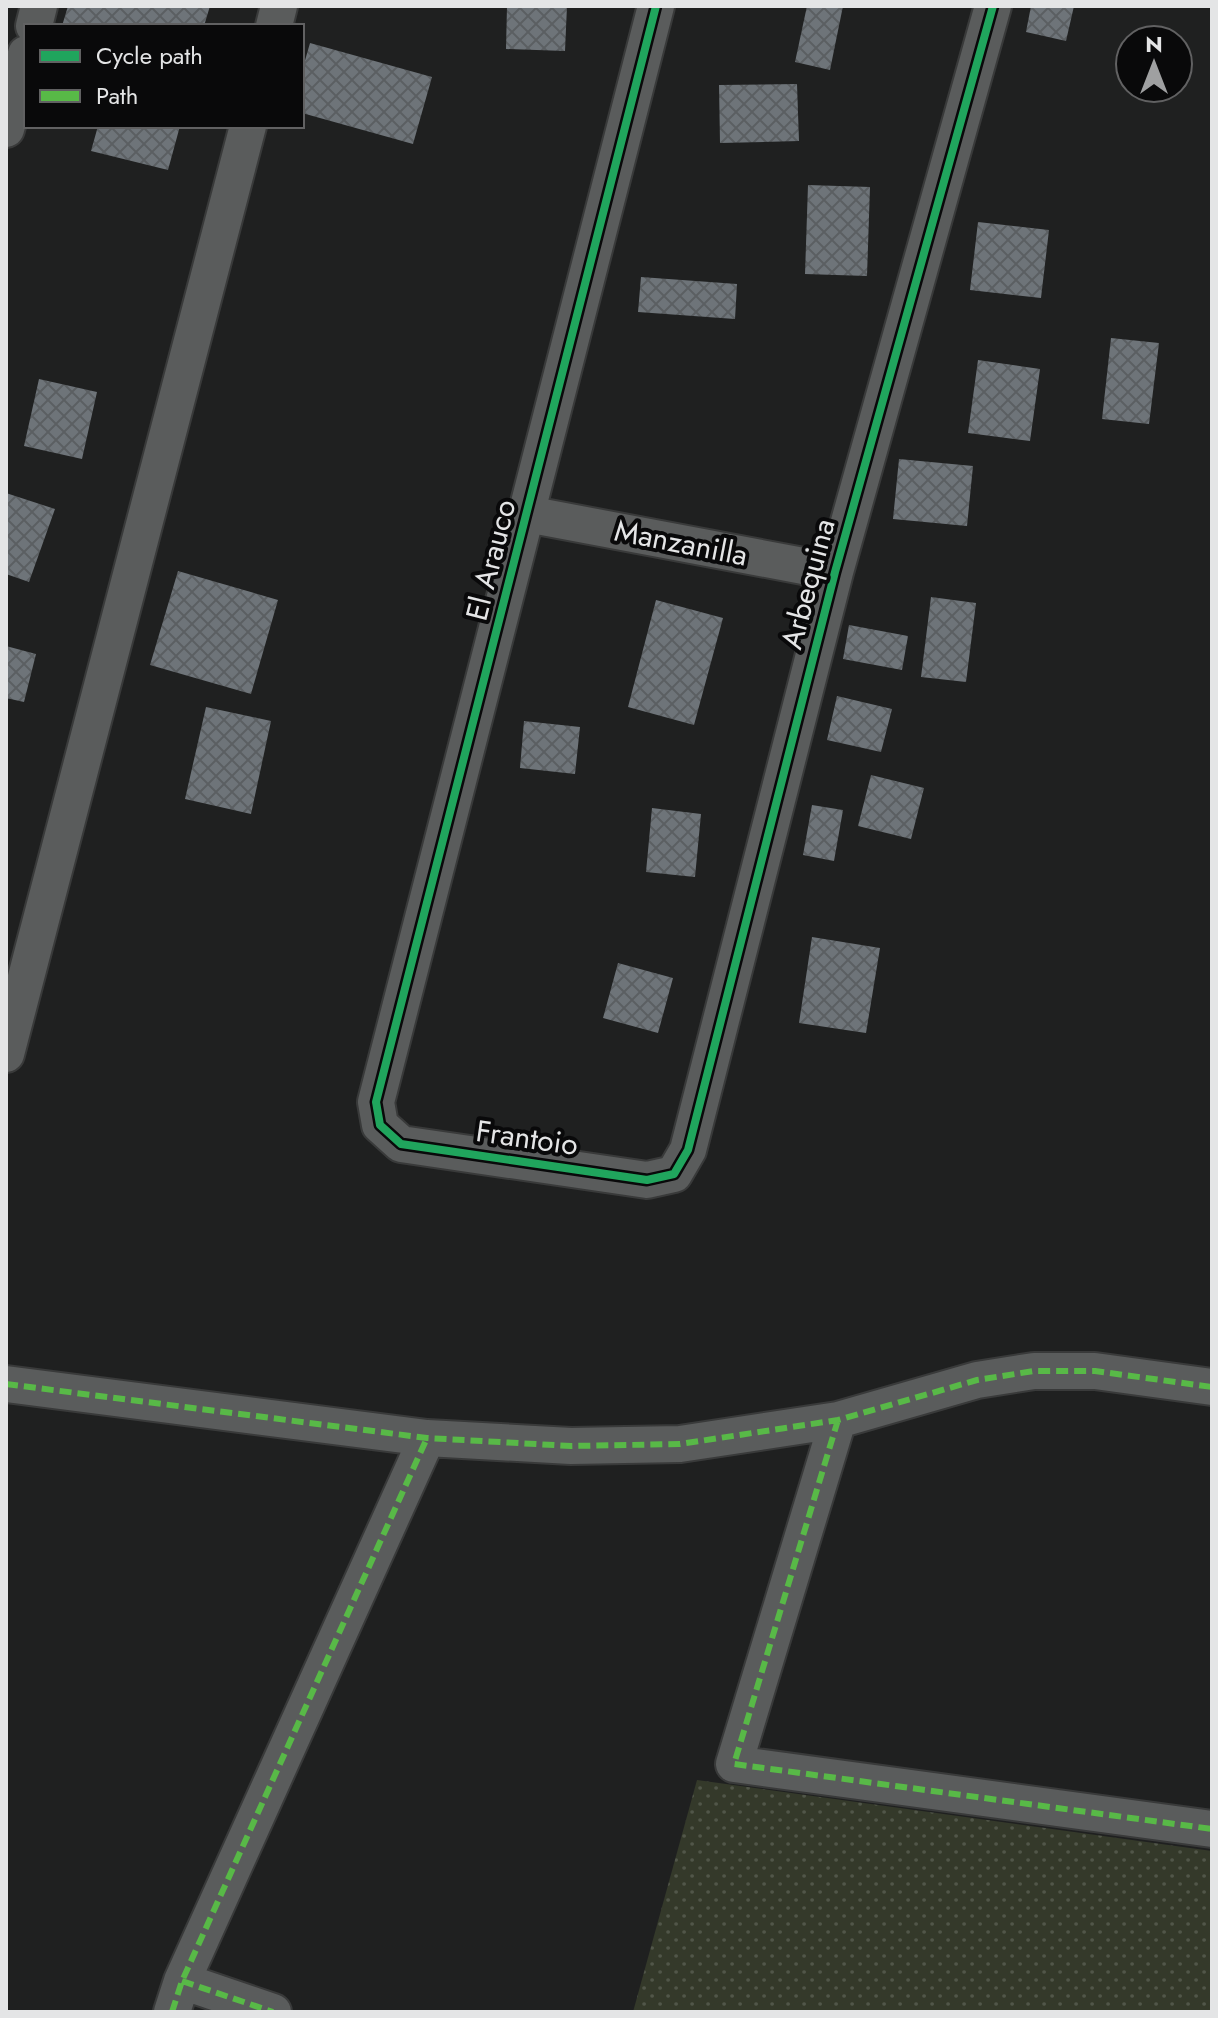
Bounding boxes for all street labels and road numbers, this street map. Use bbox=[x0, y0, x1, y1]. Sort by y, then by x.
street label: El Arauco bbox=[455, 495, 526, 625]
street label: Manzanilla bbox=[611, 509, 751, 576]
street label: Arbequina bbox=[769, 514, 846, 654]
street label: Frantoio bbox=[473, 1109, 581, 1166]

